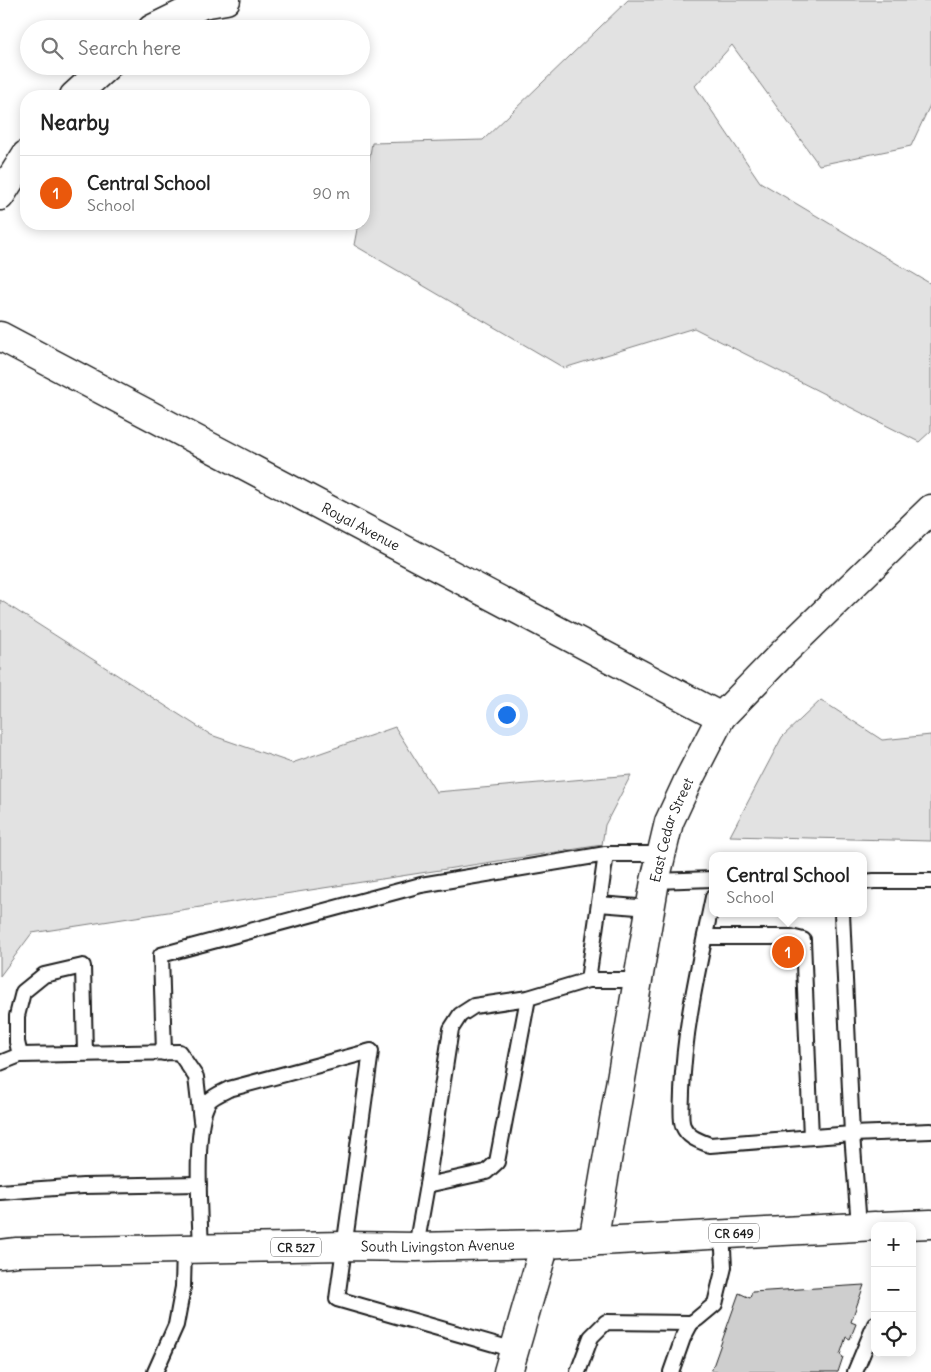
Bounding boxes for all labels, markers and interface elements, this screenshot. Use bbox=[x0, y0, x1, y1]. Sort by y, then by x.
search box bbox=[20, 20, 370, 75]
icon: search bbox=[38, 34, 66, 62]
text: Search here bbox=[78, 36, 181, 60]
text: Nearby bbox=[40, 109, 110, 136]
text: Central School bbox=[87, 171, 210, 195]
text: 1 bbox=[53, 183, 59, 203]
text: 90 m bbox=[312, 183, 350, 203]
text: School bbox=[87, 195, 135, 215]
street label: Royal Avenue bbox=[318, 499, 403, 555]
your location bbox=[494, 702, 520, 728]
street label: East Cedar Street bbox=[646, 774, 697, 884]
popup bbox=[709, 852, 867, 917]
text: Central School bbox=[726, 863, 850, 887]
text: School bbox=[726, 887, 774, 907]
pin: 1 bbox=[772, 933, 804, 971]
map controls bbox=[871, 1222, 916, 1357]
button: + bbox=[871, 1222, 916, 1267]
road number: CR 649 bbox=[709, 1224, 759, 1242]
street label: South Livingston Avenue bbox=[361, 1236, 515, 1256]
road number: CR 527 bbox=[271, 1238, 321, 1256]
button: − bbox=[871, 1267, 916, 1312]
button: locate bbox=[871, 1312, 916, 1357]

